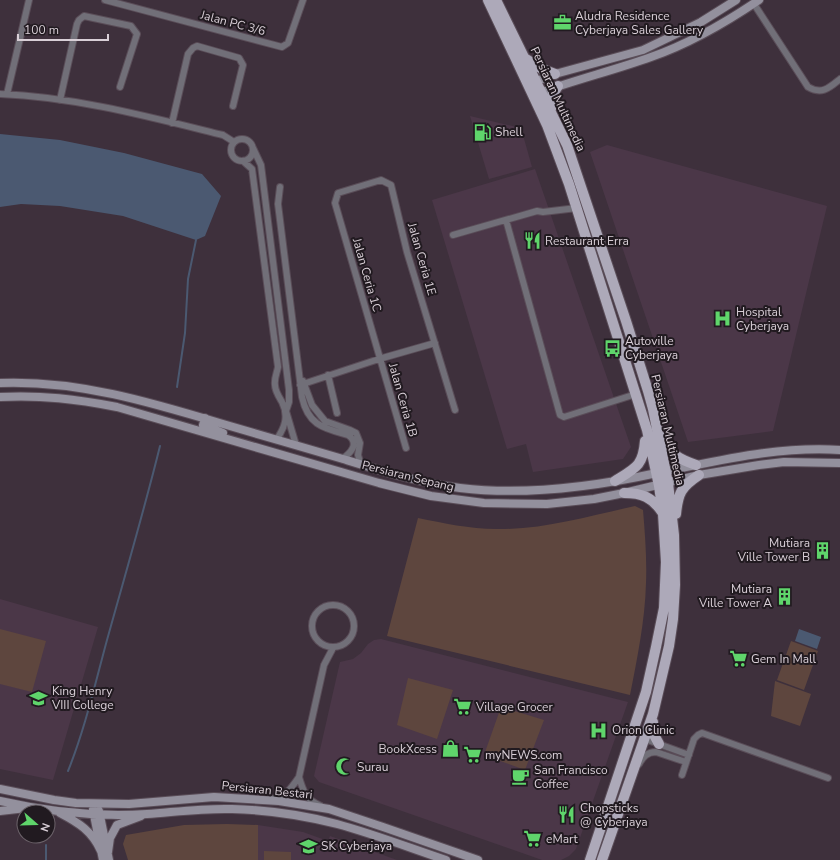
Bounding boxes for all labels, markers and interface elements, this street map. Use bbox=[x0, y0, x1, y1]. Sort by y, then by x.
street label: Jalan PC 3/6 bbox=[198, 6, 267, 39]
place label: Aludra Residence Cyberjaya Sales Gallery bbox=[575, 8, 704, 38]
office icon: Aludra Residence Cyberjaya Sales Gallery bbox=[552, 13, 572, 33]
scale bar bbox=[18, 16, 108, 42]
text: 100 m bbox=[24, 22, 59, 38]
street label: Persiaran Multimedia bbox=[527, 44, 589, 154]
fuel station icon: Shell bbox=[472, 122, 492, 142]
place label: Shell bbox=[495, 124, 523, 140]
street label: Jalan Ceria 1E bbox=[404, 220, 440, 297]
restaurant icon: Restaurant Erra bbox=[522, 231, 542, 251]
place label: Restaurant Erra bbox=[545, 233, 629, 249]
street label: Jalan Ceria 1C bbox=[349, 235, 385, 314]
place label: Hospital Cyberjaya bbox=[736, 304, 789, 334]
hospital icon: Hospital Cyberjaya bbox=[713, 309, 733, 329]
place label: Autoville Cyberjaya bbox=[625, 333, 678, 363]
bus stop icon: Autoville Cyberjaya bbox=[602, 338, 622, 358]
street label: Jalan Ceria 1B bbox=[385, 360, 421, 439]
street label: Persiaran Multimedia bbox=[647, 373, 689, 487]
street label: Persiaran Sepang bbox=[360, 457, 456, 495]
place label: Mutiara Ville Tower B bbox=[737, 535, 810, 565]
building icon: Mutiara Ville Tower B bbox=[813, 540, 833, 560]
place label: Mutiara Ville Tower A bbox=[698, 581, 772, 611]
building icon: Mutiara Ville Tower A bbox=[775, 586, 795, 606]
supermarket icon: Gem In Mall bbox=[728, 649, 748, 669]
place label: Gem In Mall bbox=[751, 651, 817, 667]
place label: King Henry VIII College bbox=[51, 683, 114, 713]
school or university icon: King Henry VIII College bbox=[29, 688, 49, 708]
supermarket icon: Village Grocer bbox=[453, 697, 473, 717]
place label: Village Grocer bbox=[475, 699, 553, 715]
hospital icon: Orion Clinic bbox=[589, 720, 609, 740]
place label: Orion Clinic bbox=[612, 722, 675, 738]
shop icon: BookXcess bbox=[440, 739, 460, 759]
place label: BookXcess bbox=[378, 741, 437, 757]
supermarket icon: myNEWS.com bbox=[462, 745, 482, 765]
place label: myNEWS.com bbox=[485, 747, 562, 763]
mosque icon: Surau bbox=[334, 757, 354, 777]
place label: Surau bbox=[357, 759, 388, 775]
place label: San Francisco Coffee bbox=[534, 762, 608, 792]
cafe icon: San Francisco Coffee bbox=[511, 767, 531, 787]
street label: Persiaran Bestari bbox=[221, 777, 313, 803]
place label: Chopsticks @ Cyberjaya bbox=[580, 800, 648, 830]
north arrow bbox=[16, 804, 56, 844]
restaurant icon: Chopsticks @ Cyberjaya bbox=[557, 805, 577, 825]
text: N bbox=[36, 821, 53, 834]
supermarket icon: eMart bbox=[523, 829, 543, 849]
place label: eMart bbox=[546, 831, 579, 847]
school or university icon: SK Cyberjaya bbox=[298, 836, 318, 856]
place label: SK Cyberjaya bbox=[321, 838, 392, 854]

